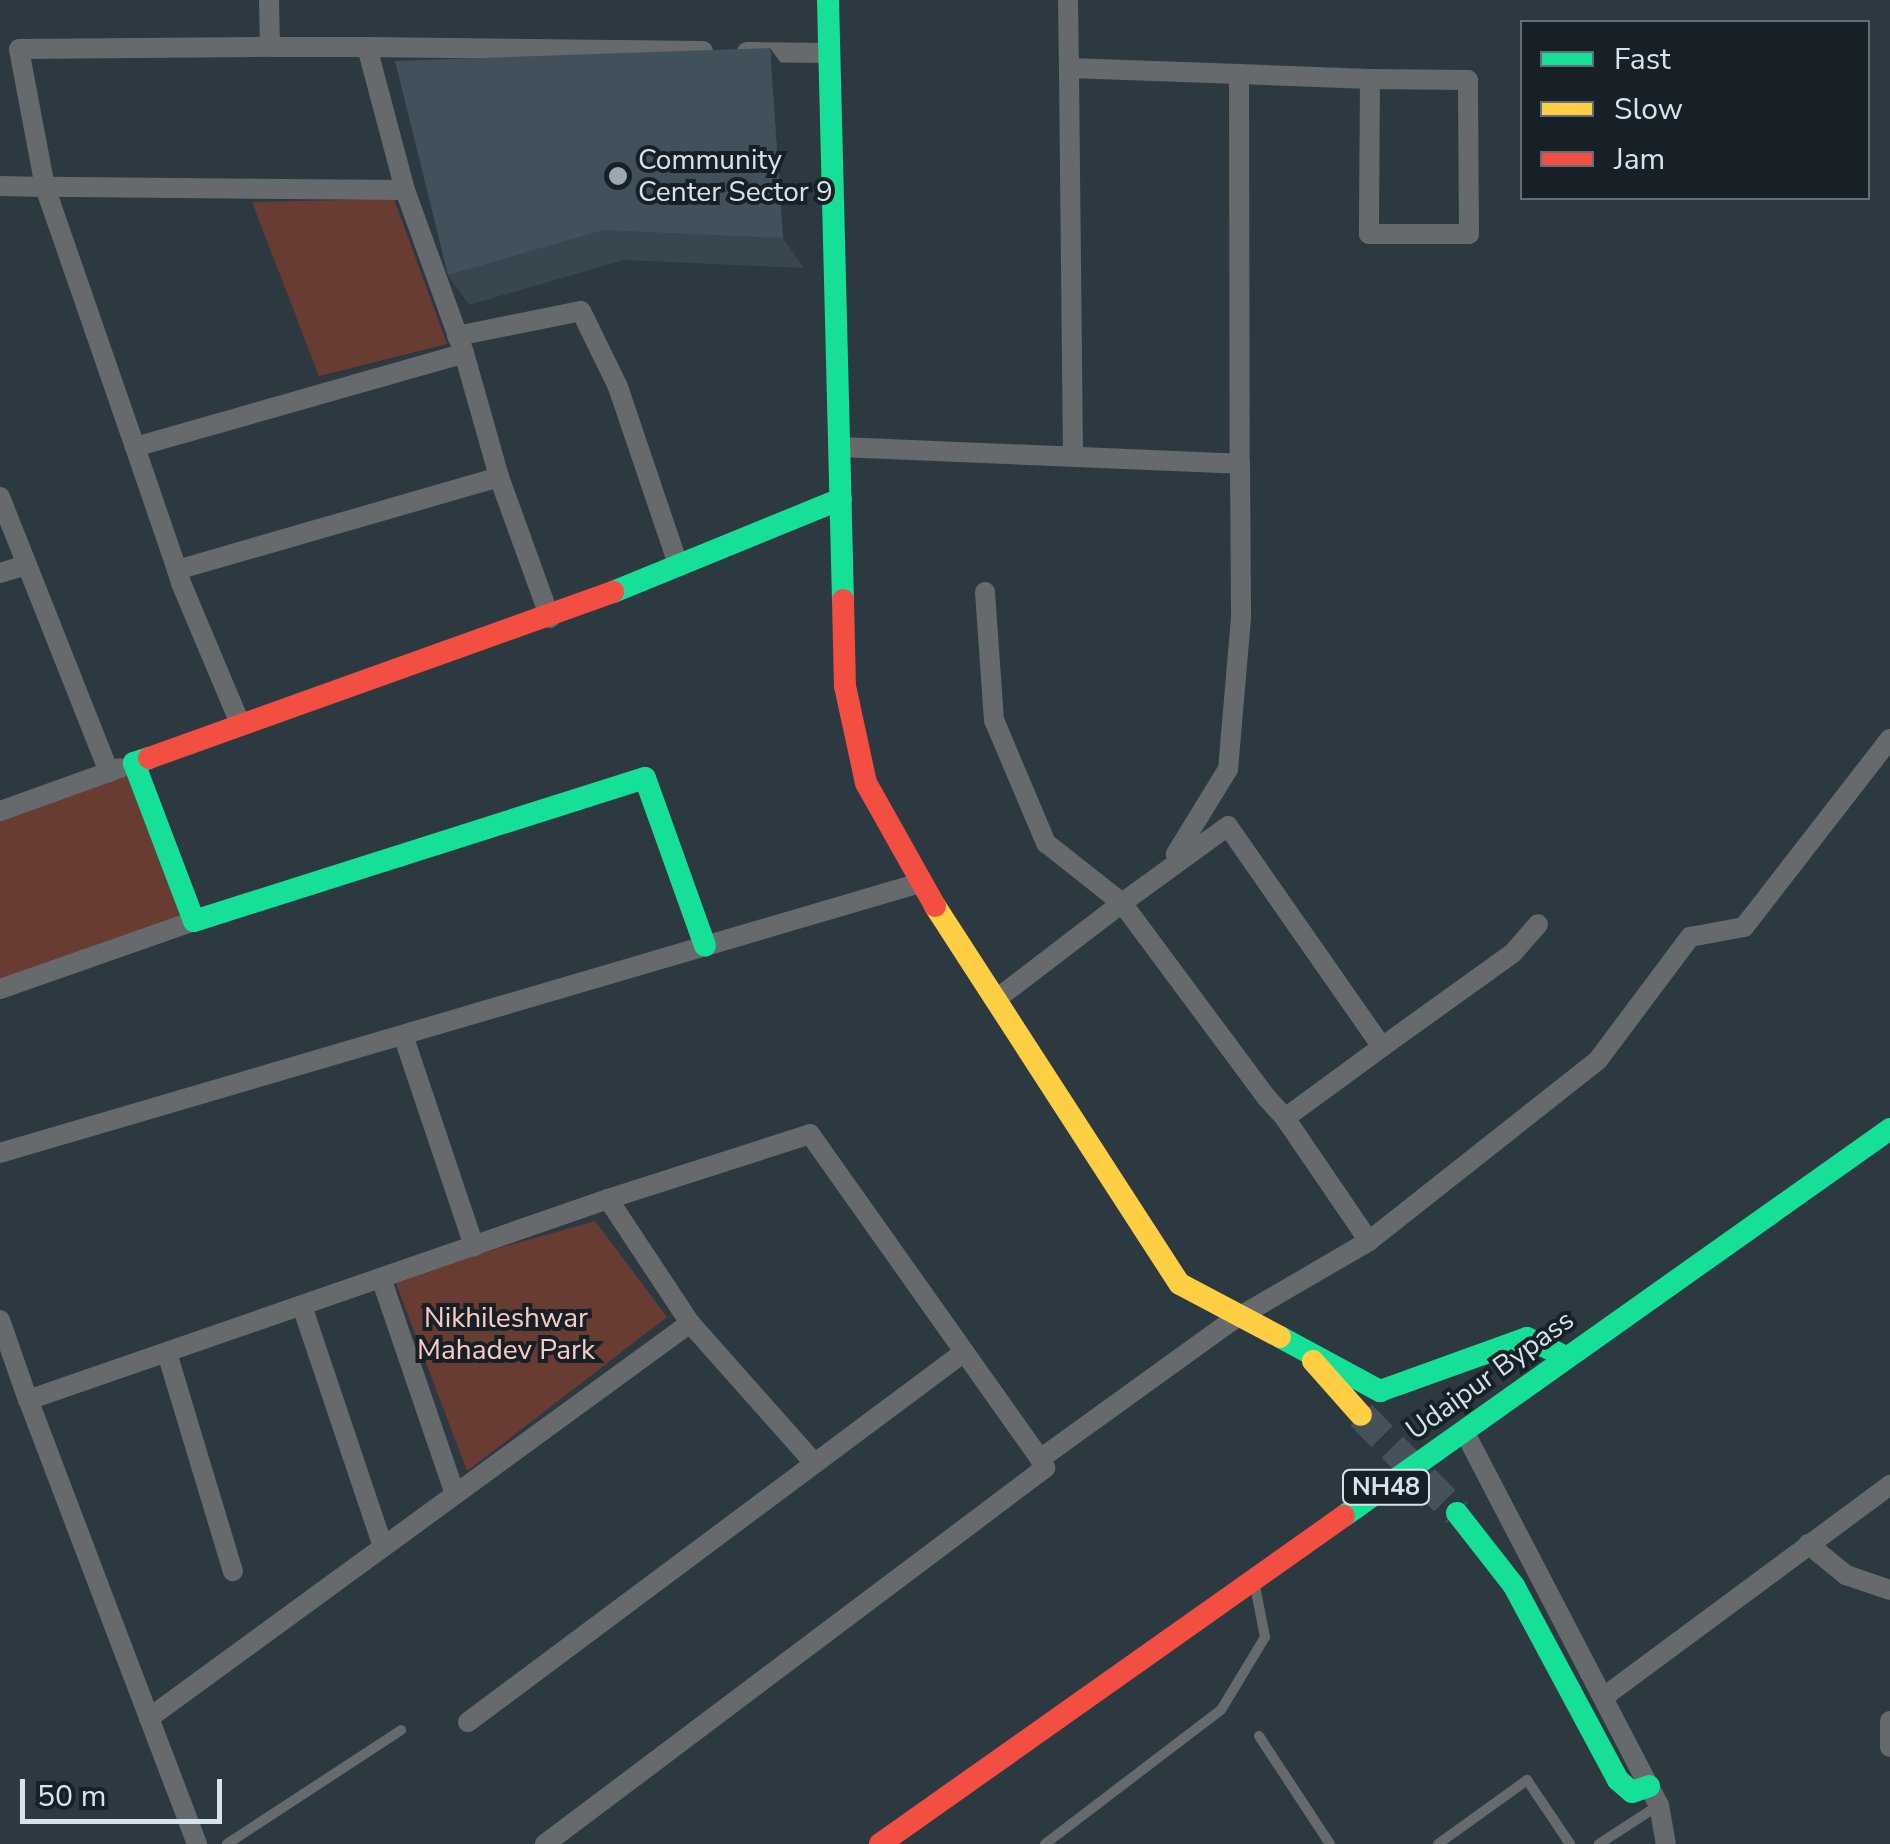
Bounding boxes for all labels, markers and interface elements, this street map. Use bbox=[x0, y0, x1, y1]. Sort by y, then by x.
legend bbox=[1520, 20, 1870, 200]
text: Fast bbox=[1614, 39, 1671, 80]
text: Slow bbox=[1614, 89, 1683, 130]
text: Jam bbox=[1614, 139, 1665, 180]
place label: Community Center Sector 9 bbox=[638, 143, 833, 209]
marker: Community Center Sector 9 bbox=[607, 165, 629, 187]
park label: Nikhileshwar Mahadev Park bbox=[417, 1301, 595, 1367]
street label: Udaipur Bypass bbox=[1400, 1303, 1580, 1447]
road number: NH48 bbox=[1341, 1467, 1431, 1507]
scale bar bbox=[25, 1759, 228, 1821]
text: 50 m bbox=[37, 1776, 106, 1817]

